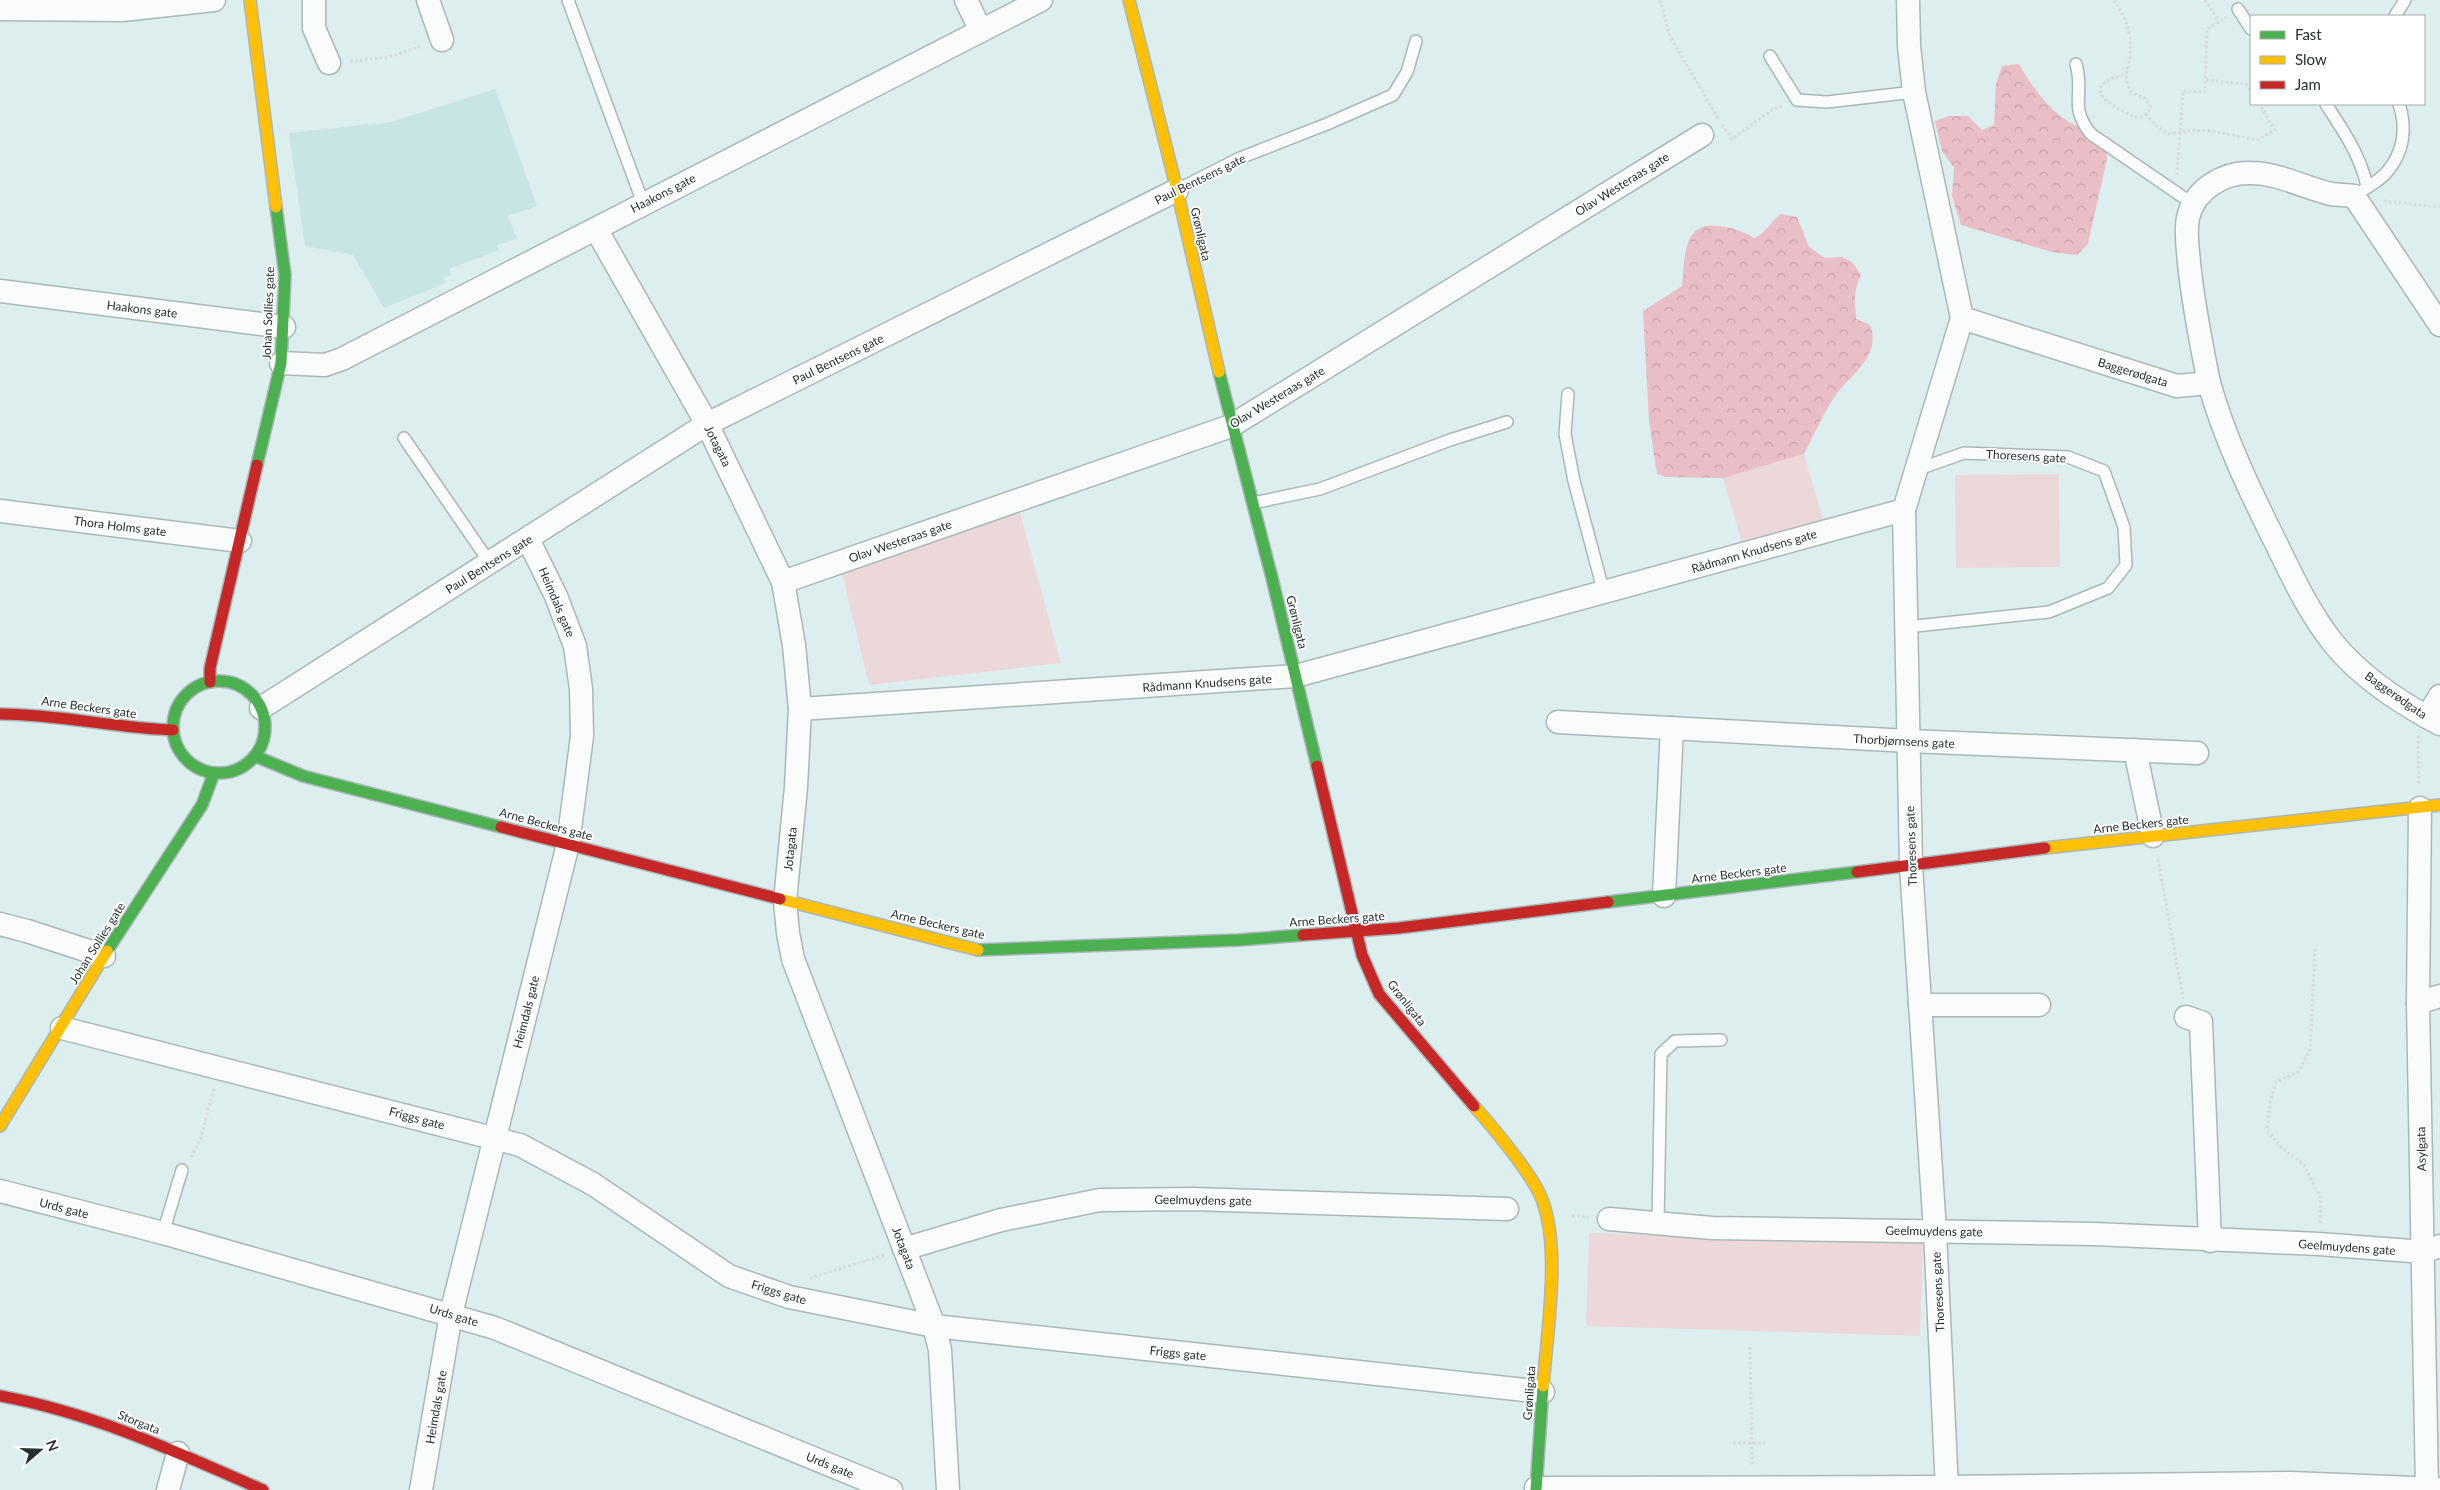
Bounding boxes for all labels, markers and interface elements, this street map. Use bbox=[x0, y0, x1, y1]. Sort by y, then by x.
legend bbox=[2250, 15, 2425, 105]
text: Fast bbox=[2295, 25, 2322, 43]
text: Slow bbox=[2295, 50, 2327, 68]
text: Jam bbox=[2295, 75, 2321, 93]
street label: Olav Westeraas gate bbox=[1572, 149, 1672, 219]
street label: Paul Bentsens gate bbox=[1152, 150, 1248, 208]
street label: Haakons gate bbox=[628, 170, 698, 216]
street label: Grønligata bbox=[1188, 206, 1214, 262]
street label: Johan Sollies gate bbox=[259, 266, 277, 360]
street label: Haakons gate bbox=[106, 297, 178, 321]
street label: Paul Bentsens gate bbox=[790, 330, 886, 388]
street label: Baggerødgata bbox=[2096, 354, 2170, 390]
street label: Olav Westeraas gate bbox=[1227, 363, 1327, 431]
street label: Jotagata bbox=[701, 423, 735, 469]
street label: Thoresens gate bbox=[1986, 446, 2066, 466]
street label: Thora Holms gate bbox=[73, 513, 167, 539]
street label: Olav Westeraas gate bbox=[846, 516, 954, 566]
street label: Rådmann Knudsens gate bbox=[1690, 526, 1818, 576]
street label: Paul Bentsens gate bbox=[443, 531, 535, 597]
street label: Heimdals gate bbox=[536, 565, 578, 639]
street label: Grønligata bbox=[1283, 594, 1311, 650]
street label: Baggerødgata bbox=[2362, 668, 2430, 722]
street label: Rådmann Knudsens gate bbox=[1142, 671, 1272, 695]
street label: Arne Beckers gate bbox=[41, 693, 137, 721]
street label: Thorbjørnsens gate bbox=[1853, 731, 1955, 751]
street label: Arne Beckers gate bbox=[498, 804, 594, 844]
street label: Thoresens gate bbox=[1902, 806, 1920, 886]
street label: Arne Beckers gate bbox=[2093, 812, 2189, 836]
street label: Jotagata bbox=[780, 826, 800, 872]
street label: Arne Beckers gate bbox=[1691, 860, 1787, 886]
street label: Johan Sollies gate bbox=[66, 899, 128, 987]
street label: Arne Beckers gate bbox=[890, 906, 986, 942]
street label: Arne Beckers gate bbox=[1289, 908, 1385, 930]
street label: Heimdals gate bbox=[510, 974, 542, 1050]
street label: Grønligata bbox=[1384, 977, 1430, 1029]
street label: Friggs gate bbox=[388, 1103, 446, 1133]
street label: Asylgata bbox=[2413, 1127, 2429, 1171]
street label: Geelmuydens gate bbox=[1154, 1192, 1252, 1208]
street label: Urds gate bbox=[38, 1195, 90, 1221]
street label: Geelmuydens gate bbox=[1885, 1223, 1983, 1239]
street label: Jotagata bbox=[889, 1225, 919, 1271]
street label: Geelmuydens gate bbox=[2298, 1236, 2396, 1258]
street label: Thoresens gate bbox=[1928, 1252, 1948, 1332]
street label: Friggs gate bbox=[750, 1276, 808, 1308]
street label: Urds gate bbox=[428, 1300, 480, 1330]
street label: Friggs gate bbox=[1149, 1343, 1207, 1363]
street label: Grønligata bbox=[1520, 1365, 1538, 1421]
street label: Heimdals gate bbox=[422, 1369, 450, 1445]
street label: Storgata bbox=[116, 1407, 162, 1437]
north arrow bbox=[15, 1425, 65, 1475]
text: N bbox=[43, 1437, 63, 1453]
street label: Urds gate bbox=[804, 1449, 856, 1481]

